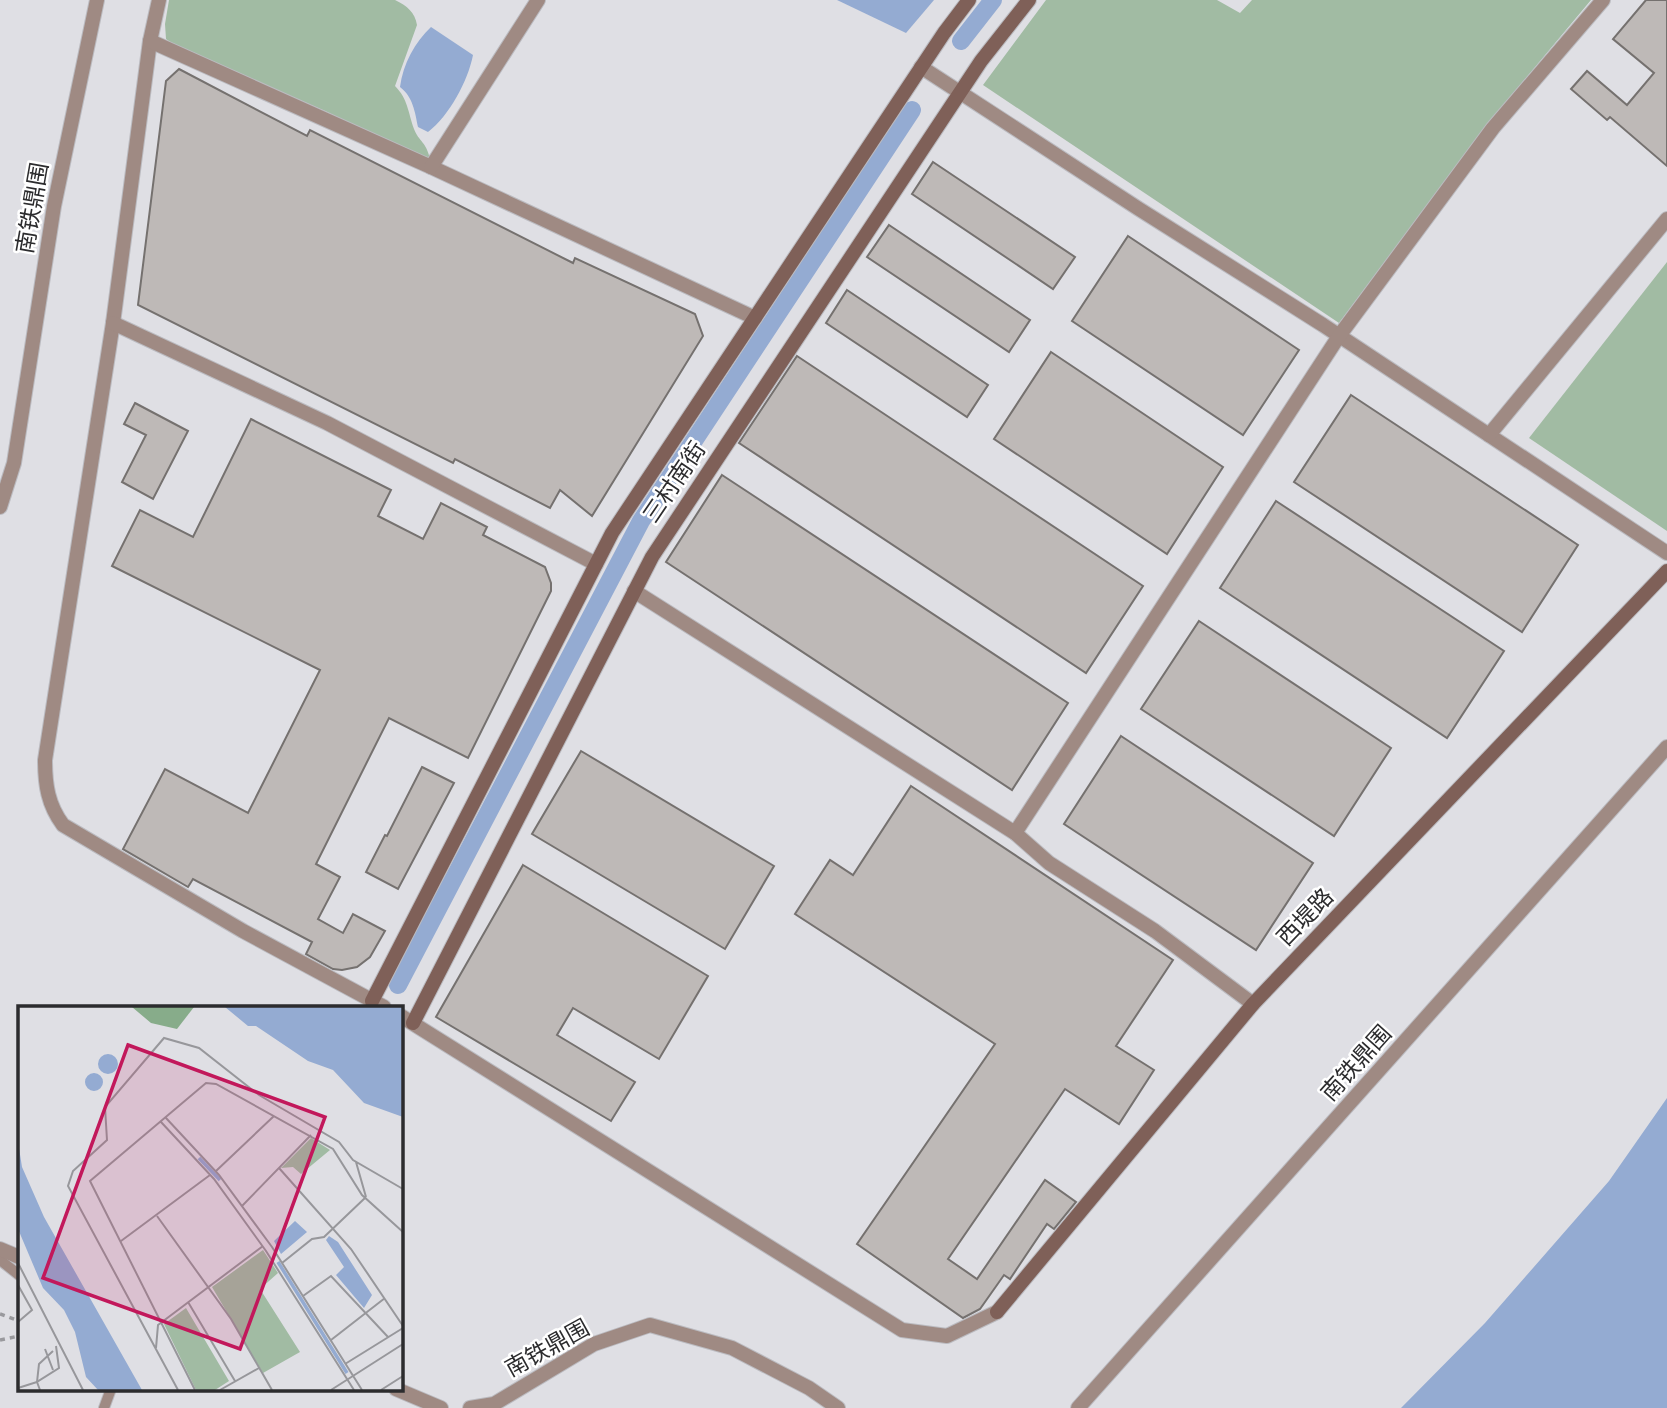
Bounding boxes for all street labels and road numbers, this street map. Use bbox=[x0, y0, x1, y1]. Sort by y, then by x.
street label: 南铁鼎围 bbox=[11, 160, 53, 256]
street label: 三村南街 bbox=[637, 437, 711, 527]
street label: 西堤路 bbox=[1272, 883, 1338, 951]
street label: 南铁鼎围 bbox=[1316, 1020, 1396, 1106]
street label: 南铁鼎围 bbox=[500, 1314, 594, 1382]

